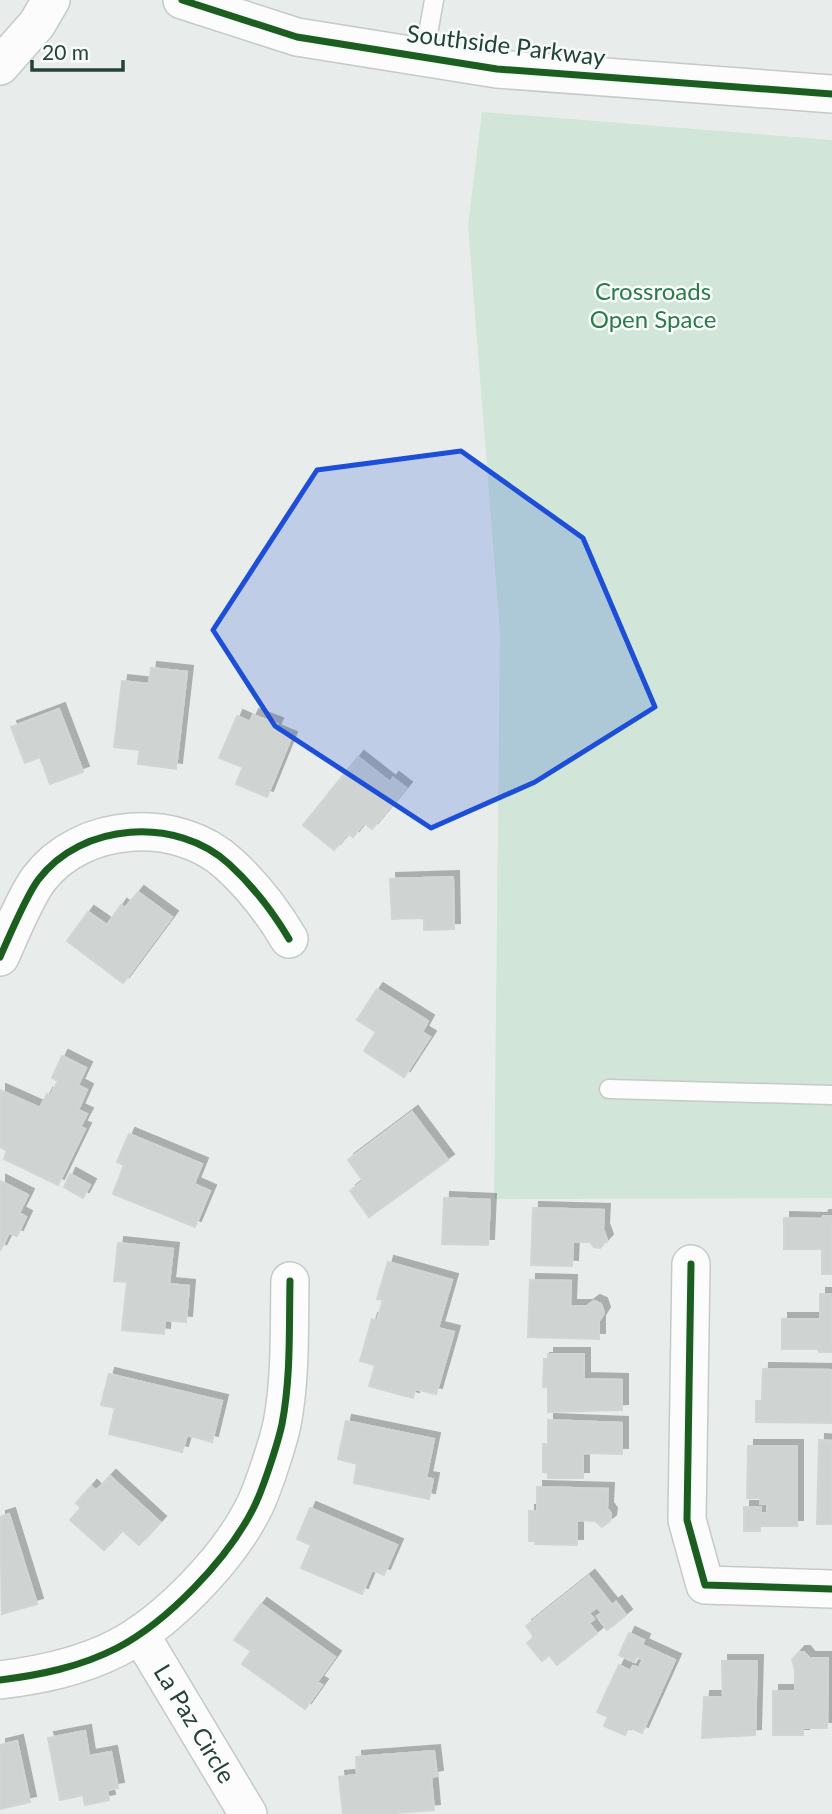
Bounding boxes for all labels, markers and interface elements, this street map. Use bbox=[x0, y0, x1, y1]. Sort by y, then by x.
street label: Southside Parkway bbox=[405, 18, 608, 71]
scale bar bbox=[32, 28, 122, 72]
text: 20 m bbox=[42, 39, 89, 64]
park label: Crossroads Open Space bbox=[590, 276, 716, 333]
street label: La Paz Circle bbox=[149, 1659, 242, 1788]

